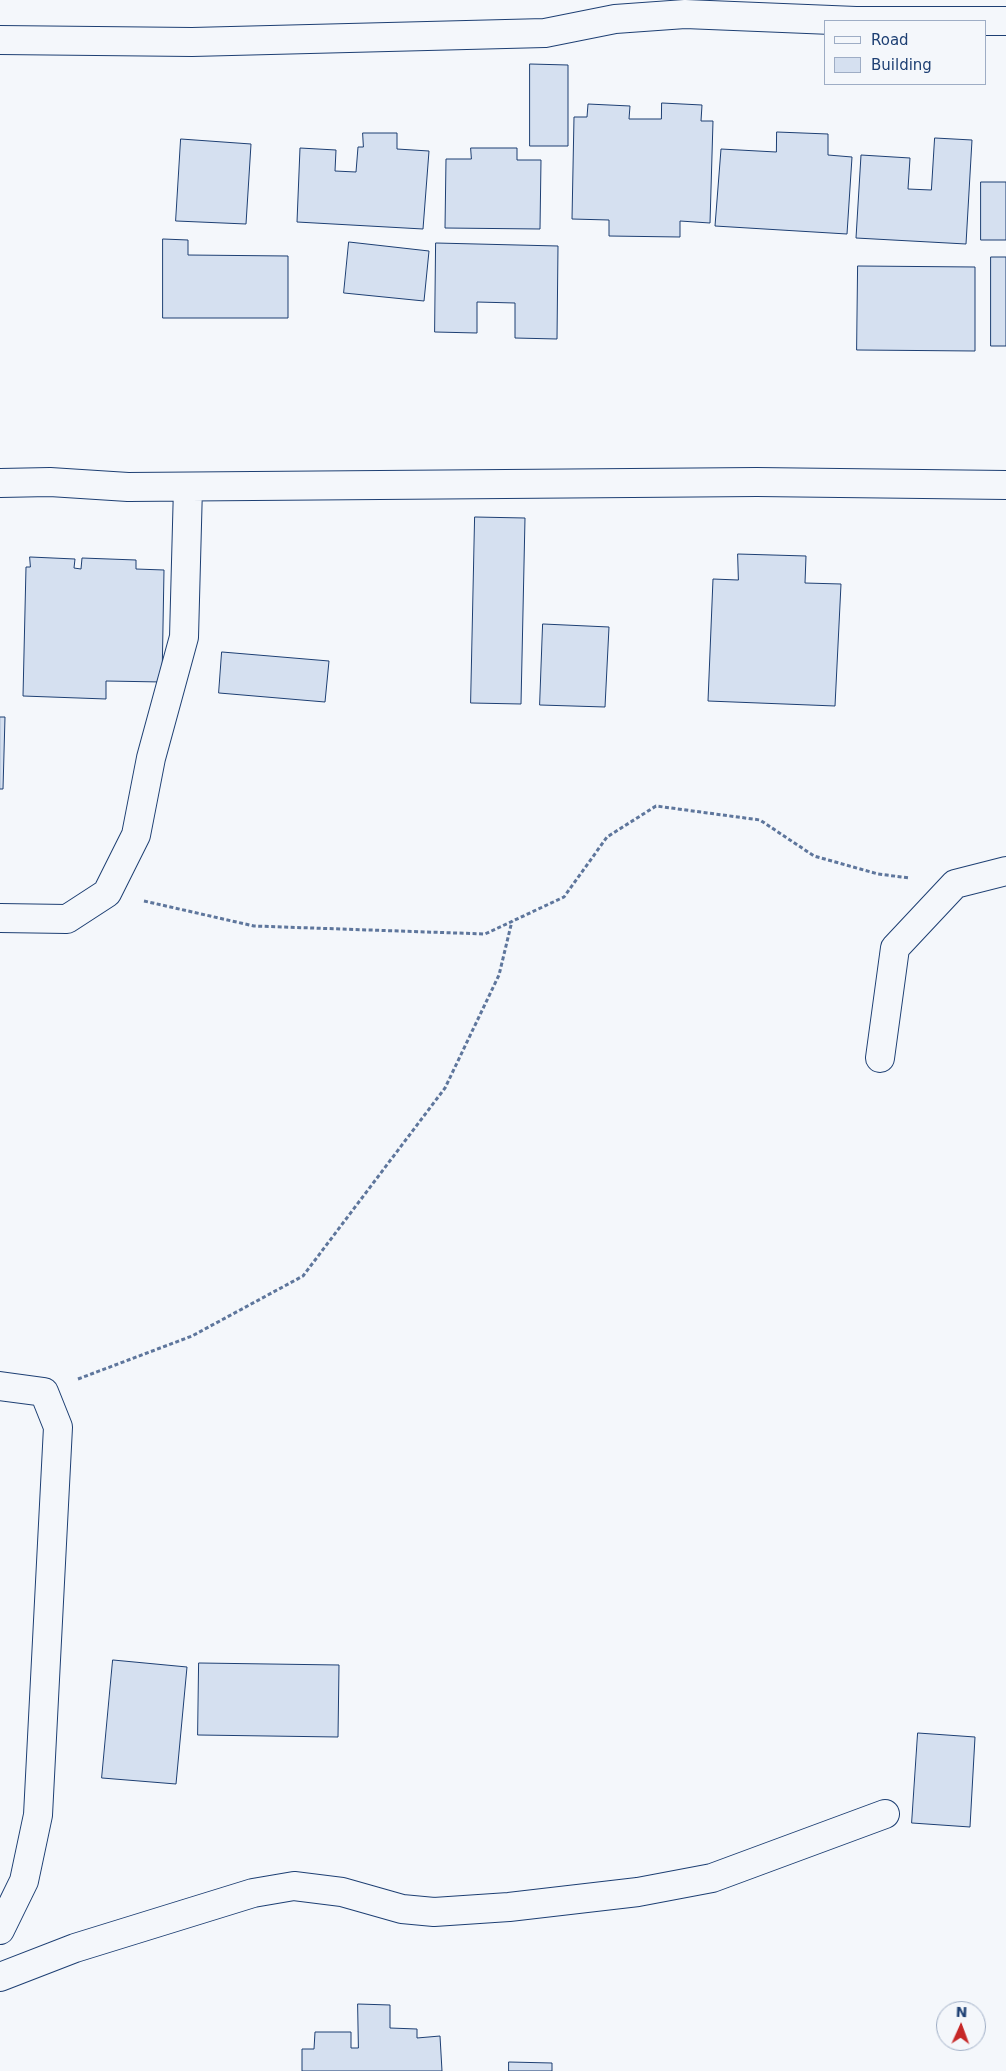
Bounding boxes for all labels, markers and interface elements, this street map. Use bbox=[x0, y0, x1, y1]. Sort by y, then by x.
legend bbox=[824, 20, 986, 85]
text: Road bbox=[871, 31, 909, 49]
text: Building bbox=[871, 56, 932, 74]
north arrow bbox=[936, 2001, 986, 2051]
text: N bbox=[955, 2004, 968, 2020]

